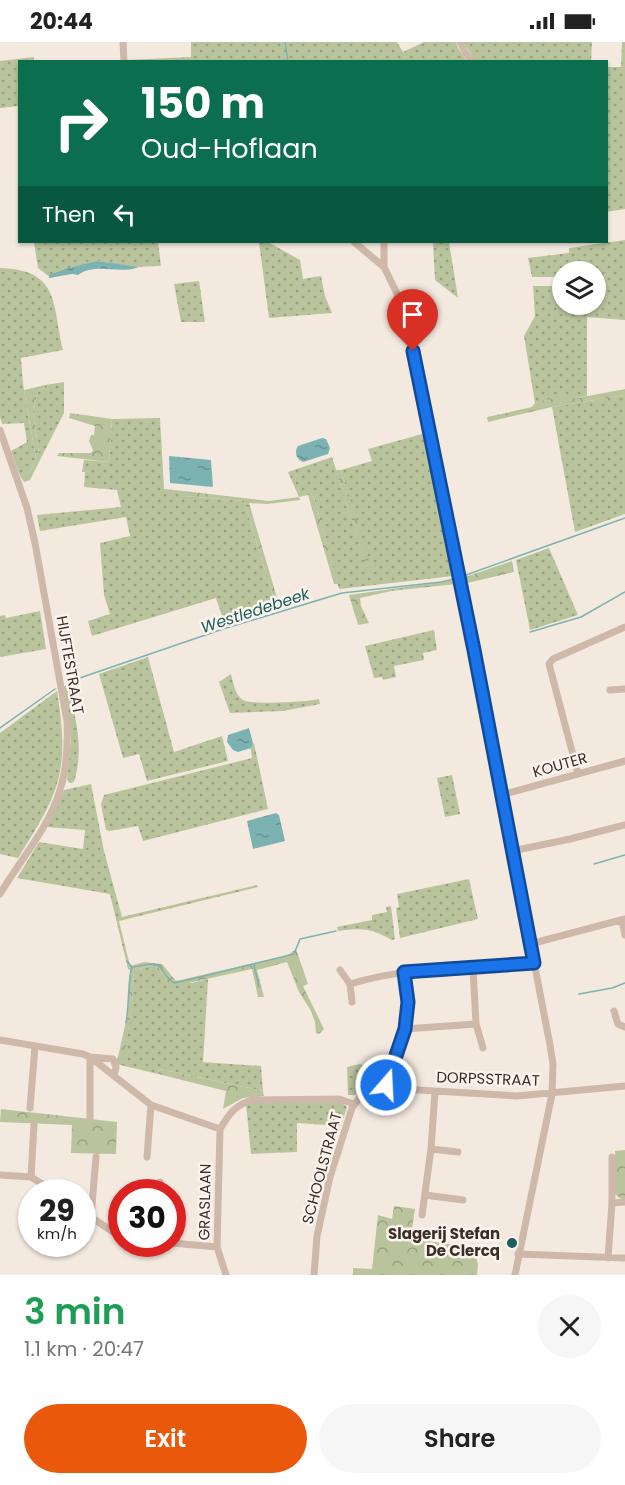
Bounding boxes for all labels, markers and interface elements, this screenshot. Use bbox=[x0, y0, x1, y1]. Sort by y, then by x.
text: 20:44 bbox=[30, 6, 93, 37]
text: 150 m bbox=[141, 74, 265, 133]
icon: right bbox=[42, 84, 120, 162]
text: Oud-Hoflaan bbox=[141, 130, 318, 167]
icon: left bbox=[108, 198, 141, 231]
text: Then bbox=[42, 199, 96, 230]
map controls bbox=[552, 261, 606, 315]
button: layers bbox=[552, 261, 606, 315]
pin bbox=[387, 289, 438, 351]
icon: arrive bbox=[396, 298, 429, 331]
water label: Westledebeek bbox=[198, 582, 313, 639]
street label: HIJFTESTRAAT bbox=[51, 614, 89, 716]
street label: KOUTER bbox=[530, 747, 590, 782]
position arrow bbox=[354, 1053, 418, 1117]
street label: DORPSSTRAAT bbox=[436, 1066, 540, 1091]
street label: SCHOOLSTRAAT bbox=[296, 1110, 347, 1226]
street label: GRASLAAN bbox=[193, 1163, 216, 1241]
speed limit sign: 30 bbox=[108, 1179, 186, 1257]
text: 29 bbox=[39, 1189, 75, 1232]
text: km/h bbox=[37, 1223, 77, 1244]
place label: Slagerij Stefan De Clercq bbox=[388, 1223, 500, 1261]
marker: Slagerij Stefan De Clercq bbox=[505, 1236, 519, 1250]
text: 3 min bbox=[24, 1286, 126, 1337]
button: close bbox=[538, 1295, 601, 1358]
text: 1.1 km · 20:47 bbox=[24, 1335, 144, 1363]
button: Exit bbox=[24, 1404, 307, 1473]
button: Share bbox=[319, 1404, 601, 1473]

